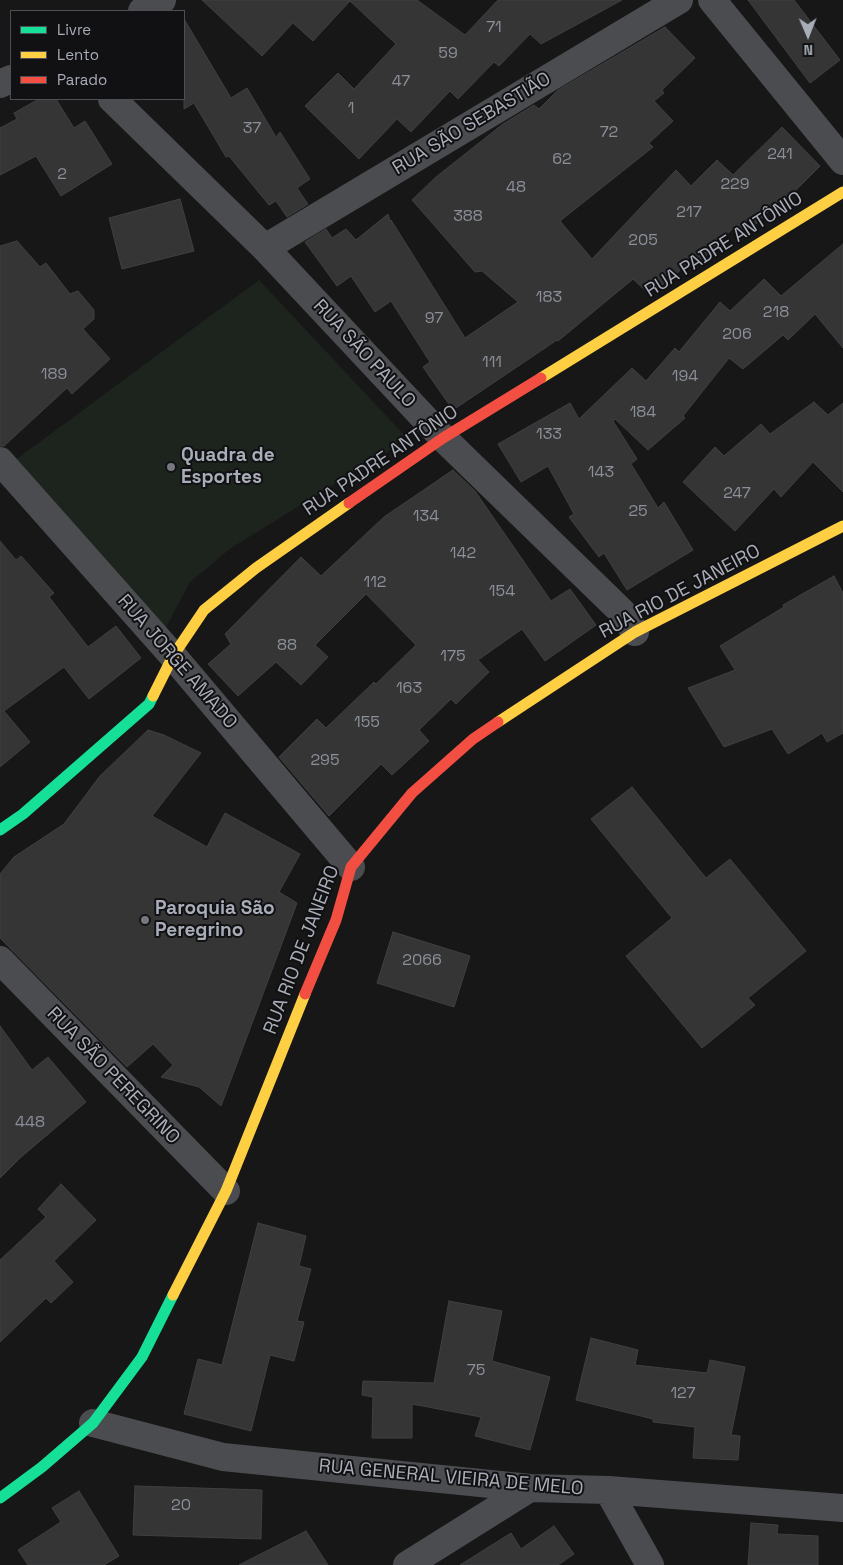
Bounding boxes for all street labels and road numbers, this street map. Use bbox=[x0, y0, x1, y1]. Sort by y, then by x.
street label: RUA SÃO SEBASTIÃO bbox=[389, 68, 555, 180]
street label: RUA PADRE ANTÔNIO bbox=[641, 187, 807, 303]
street label: RUA SÃO PAULO bbox=[308, 295, 420, 413]
street label: RUA PADRE ANTÔNIO bbox=[299, 401, 463, 521]
street label: RUA RIO DE JANEIRO bbox=[596, 540, 764, 644]
street label: RUA JORGE AMADO bbox=[112, 590, 242, 734]
street label: RUA RIO DE JANEIRO bbox=[259, 862, 345, 1038]
street label: RUA SÃO PEREGRINO bbox=[42, 1003, 184, 1149]
street label: RUA GENERAL VIEIRA DE MELO bbox=[318, 1455, 584, 1501]

